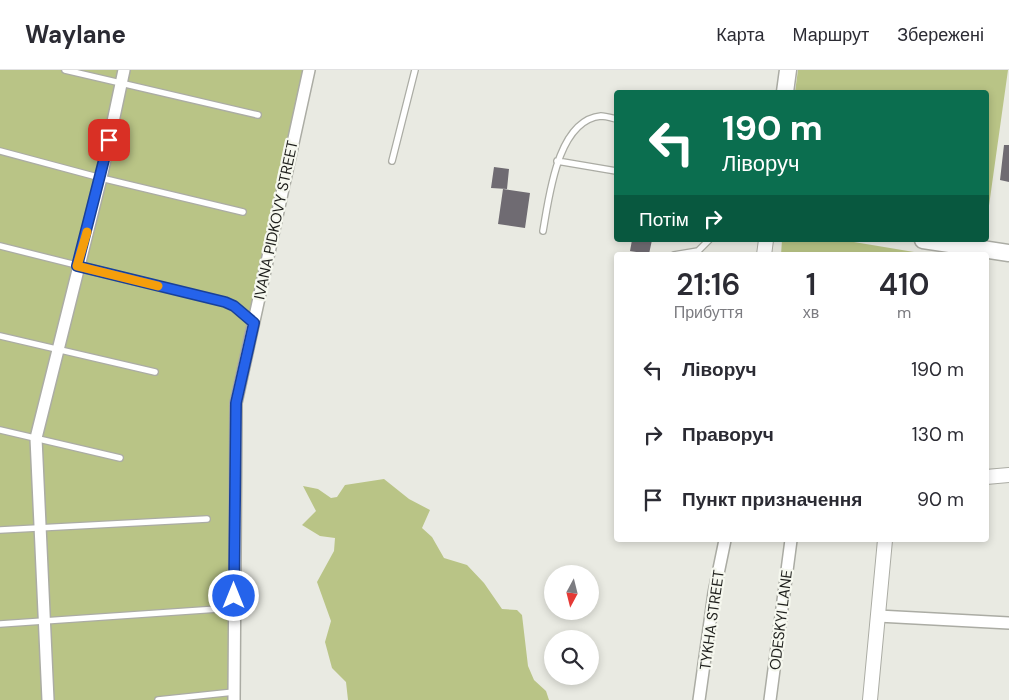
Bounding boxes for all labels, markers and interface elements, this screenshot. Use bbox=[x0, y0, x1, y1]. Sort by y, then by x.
text: Waylane bbox=[25, 19, 126, 50]
text: Карта bbox=[716, 23, 764, 47]
text: Маршрут bbox=[792, 23, 869, 47]
text: Збережені bbox=[897, 23, 984, 47]
text: 190 m bbox=[722, 105, 823, 151]
icon: left bbox=[639, 110, 704, 175]
pin bbox=[88, 119, 130, 161]
icon: arrive bbox=[95, 126, 123, 154]
street label: IVANA PIDKOVY STREET bbox=[249, 139, 303, 301]
text: Ліворуч bbox=[722, 149, 799, 178]
icon: right bbox=[699, 205, 727, 233]
text: Потім bbox=[639, 207, 689, 232]
text: 21:16 bbox=[676, 265, 741, 304]
text: 1 bbox=[806, 265, 816, 304]
text: 410 bbox=[879, 265, 929, 304]
text: Прибуття bbox=[674, 302, 743, 323]
text: хв bbox=[803, 302, 819, 323]
text: m bbox=[897, 302, 911, 323]
icon: left bbox=[639, 356, 667, 384]
text: Ліворуч bbox=[682, 357, 757, 382]
text: 190 m bbox=[911, 357, 964, 382]
icon: right bbox=[639, 421, 667, 449]
text: Праворуч bbox=[682, 422, 774, 447]
text: 130 m bbox=[912, 422, 964, 447]
icon: arrive bbox=[639, 486, 667, 514]
text: Пункт призначення bbox=[682, 487, 862, 512]
text: 90 m bbox=[917, 487, 964, 512]
north arrow bbox=[544, 565, 599, 620]
map controls bbox=[544, 565, 599, 685]
position arrow bbox=[207, 569, 259, 621]
street label: TYKHA STREET bbox=[695, 569, 729, 671]
street label: ODESKYI LANE bbox=[765, 569, 797, 671]
button: search bbox=[544, 630, 599, 685]

